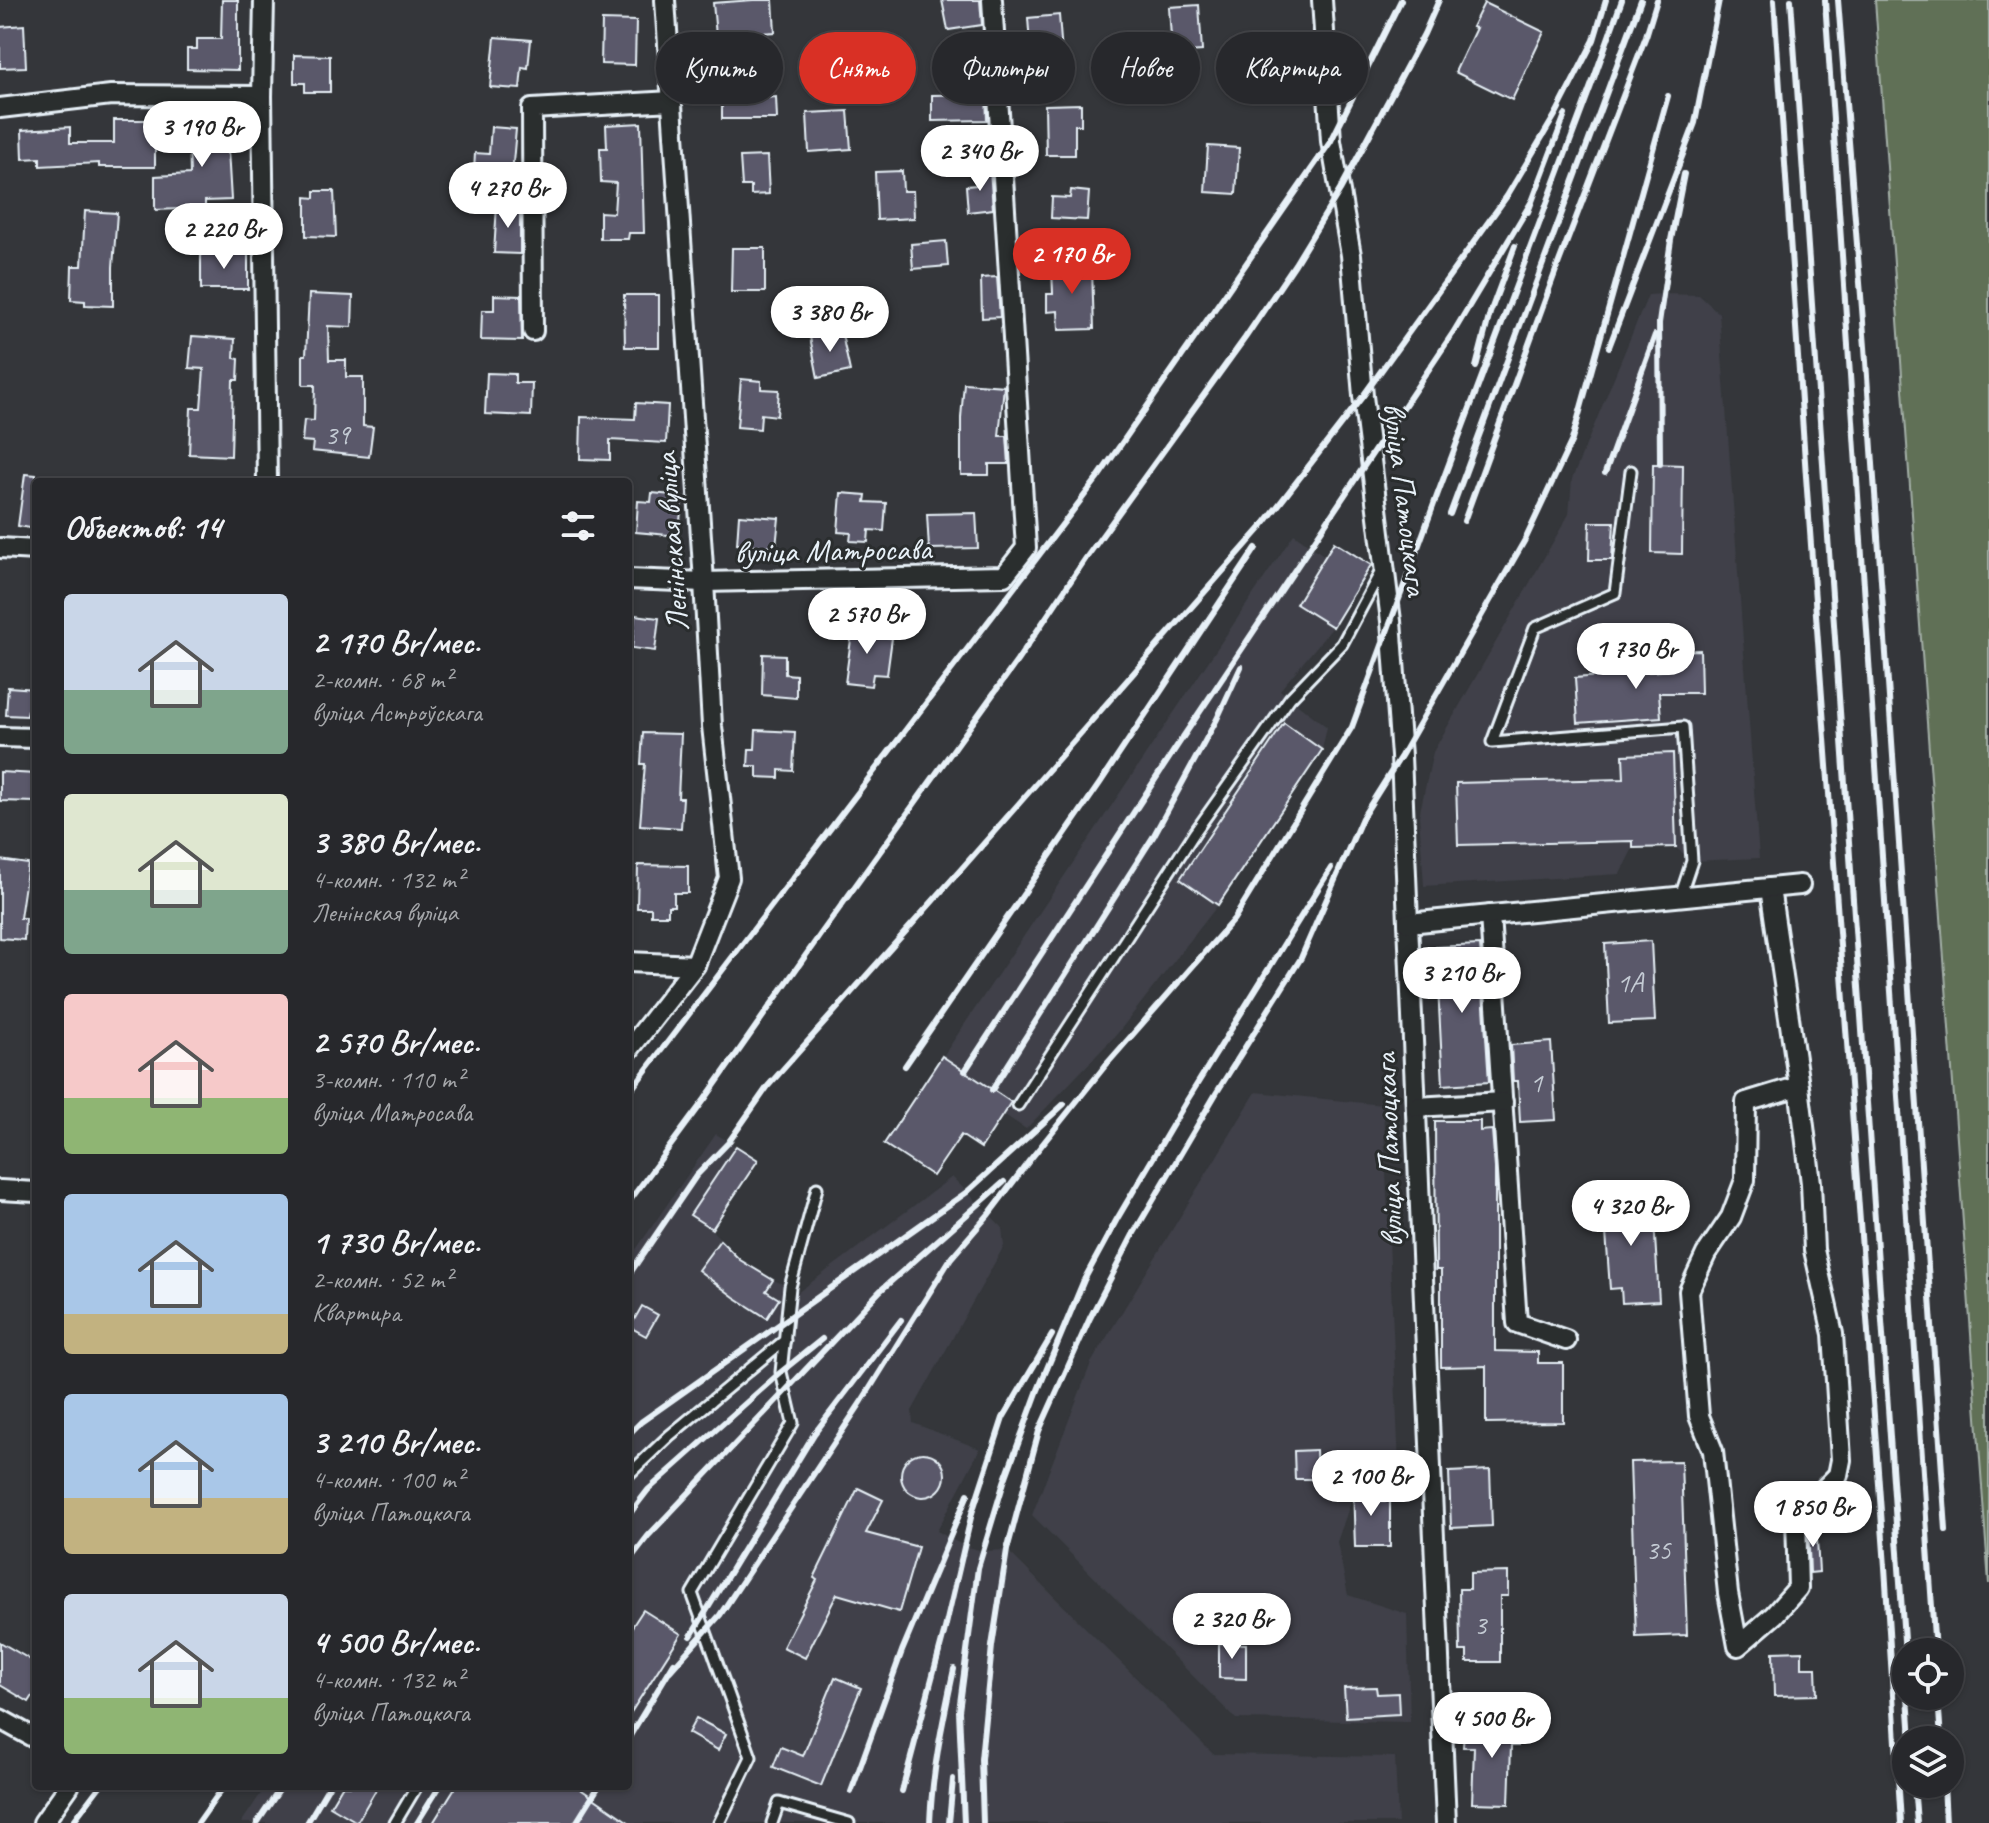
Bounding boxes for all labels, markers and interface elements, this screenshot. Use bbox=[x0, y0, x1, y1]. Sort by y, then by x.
chip: Купить bbox=[656, 32, 783, 104]
chip: Снять bbox=[799, 32, 916, 104]
chip: Фильтры bbox=[932, 32, 1075, 104]
chip: Новое bbox=[1091, 32, 1200, 104]
chip: Квартира bbox=[1216, 32, 1368, 104]
pin: 3 190 Br bbox=[119, 101, 285, 169]
text: 3 190 Br bbox=[161, 110, 243, 143]
pin: 2 340 Br bbox=[897, 125, 1063, 193]
text: 2 340 Br bbox=[939, 134, 1021, 167]
pin: 4 270 Br bbox=[425, 162, 591, 230]
text: 4 270 Br bbox=[467, 171, 549, 204]
pin: 2 220 Br bbox=[141, 203, 307, 271]
text: 2 220 Br bbox=[183, 212, 265, 245]
pin: 2 170 Br bbox=[989, 228, 1155, 296]
text: 2 170 Br bbox=[1031, 237, 1113, 270]
pin: 3 380 Br bbox=[747, 286, 913, 354]
text: 3 380 Br bbox=[789, 295, 871, 328]
street label: вуліца Патоцкага bbox=[1373, 400, 1438, 600]
house number: 39 bbox=[324, 417, 352, 452]
street label: Ленінская вуліца bbox=[645, 449, 698, 633]
icon: filters bbox=[556, 504, 600, 548]
text: Объектов: 14 bbox=[64, 505, 222, 548]
street label: вуліца Матросава bbox=[734, 528, 934, 573]
pin: 2 570 Br bbox=[784, 588, 950, 656]
text: 2 570 Br bbox=[826, 597, 908, 630]
text: 2 170 Br/мес. bbox=[312, 620, 480, 663]
pin: 1 730 Br bbox=[1553, 623, 1719, 691]
icon: home bbox=[128, 626, 224, 722]
text: 1 730 Br bbox=[1595, 632, 1677, 665]
text: 2-комн. · 68 m² bbox=[312, 663, 452, 696]
text: вуліца Астроўскага bbox=[312, 696, 482, 729]
text: 3 380 Br/мес. bbox=[312, 820, 480, 863]
icon: home bbox=[128, 826, 224, 922]
text: 4-комн. · 132 m² bbox=[312, 863, 464, 896]
text: Ленінская вуліца bbox=[312, 896, 458, 929]
pin: 3 210 Br bbox=[1379, 947, 1545, 1015]
text: 3 210 Br bbox=[1421, 956, 1503, 989]
house number: 1А bbox=[1617, 965, 1645, 1000]
text: 2 570 Br/мес. bbox=[312, 1020, 480, 1063]
icon: home bbox=[128, 1026, 224, 1122]
street label: вуліца Патоцкага bbox=[1365, 1050, 1412, 1248]
text: 3-комн. · 110 m² bbox=[312, 1063, 464, 1096]
house number: 1 bbox=[1530, 1065, 1544, 1100]
text: вуліца Матросава bbox=[312, 1096, 472, 1129]
pin: 4 320 Br bbox=[1548, 1180, 1714, 1248]
text: 4 320 Br bbox=[1590, 1189, 1672, 1222]
text: 1 730 Br/мес. bbox=[312, 1220, 480, 1263]
icon: home bbox=[128, 1226, 224, 1322]
text: 2-комн. · 52 m² bbox=[312, 1263, 452, 1296]
text: Квартира bbox=[312, 1296, 401, 1329]
text: 3 210 Br/мес. bbox=[312, 1420, 480, 1463]
icon: home bbox=[128, 1426, 224, 1522]
pin: 2 100 Br bbox=[1288, 1450, 1454, 1518]
text: 2 100 Br bbox=[1330, 1459, 1412, 1492]
text: 4-комн. · 100 m² bbox=[312, 1463, 464, 1496]
pin: 1 850 Br bbox=[1730, 1481, 1896, 1549]
text: 1 850 Br bbox=[1772, 1490, 1854, 1523]
text: вуліца Патоцкага bbox=[312, 1496, 470, 1529]
house number: 35 bbox=[1645, 1532, 1672, 1567]
pin: 2 320 Br bbox=[1149, 1593, 1315, 1661]
text: 2 320 Br bbox=[1191, 1602, 1273, 1635]
house number: 3 bbox=[1474, 1607, 1489, 1642]
text: 4 500 Br/мес. bbox=[312, 1620, 480, 1663]
icon: home bbox=[128, 1626, 224, 1722]
map controls bbox=[1892, 1638, 1964, 1798]
button: locate bbox=[1892, 1638, 1964, 1710]
text: 4-комн. · 132 m² bbox=[312, 1663, 464, 1696]
pin: 4 500 Br bbox=[1409, 1692, 1575, 1760]
text: вуліца Патоцкага bbox=[312, 1696, 470, 1729]
text: 4 500 Br bbox=[1451, 1701, 1533, 1734]
button: layers bbox=[1892, 1726, 1964, 1798]

